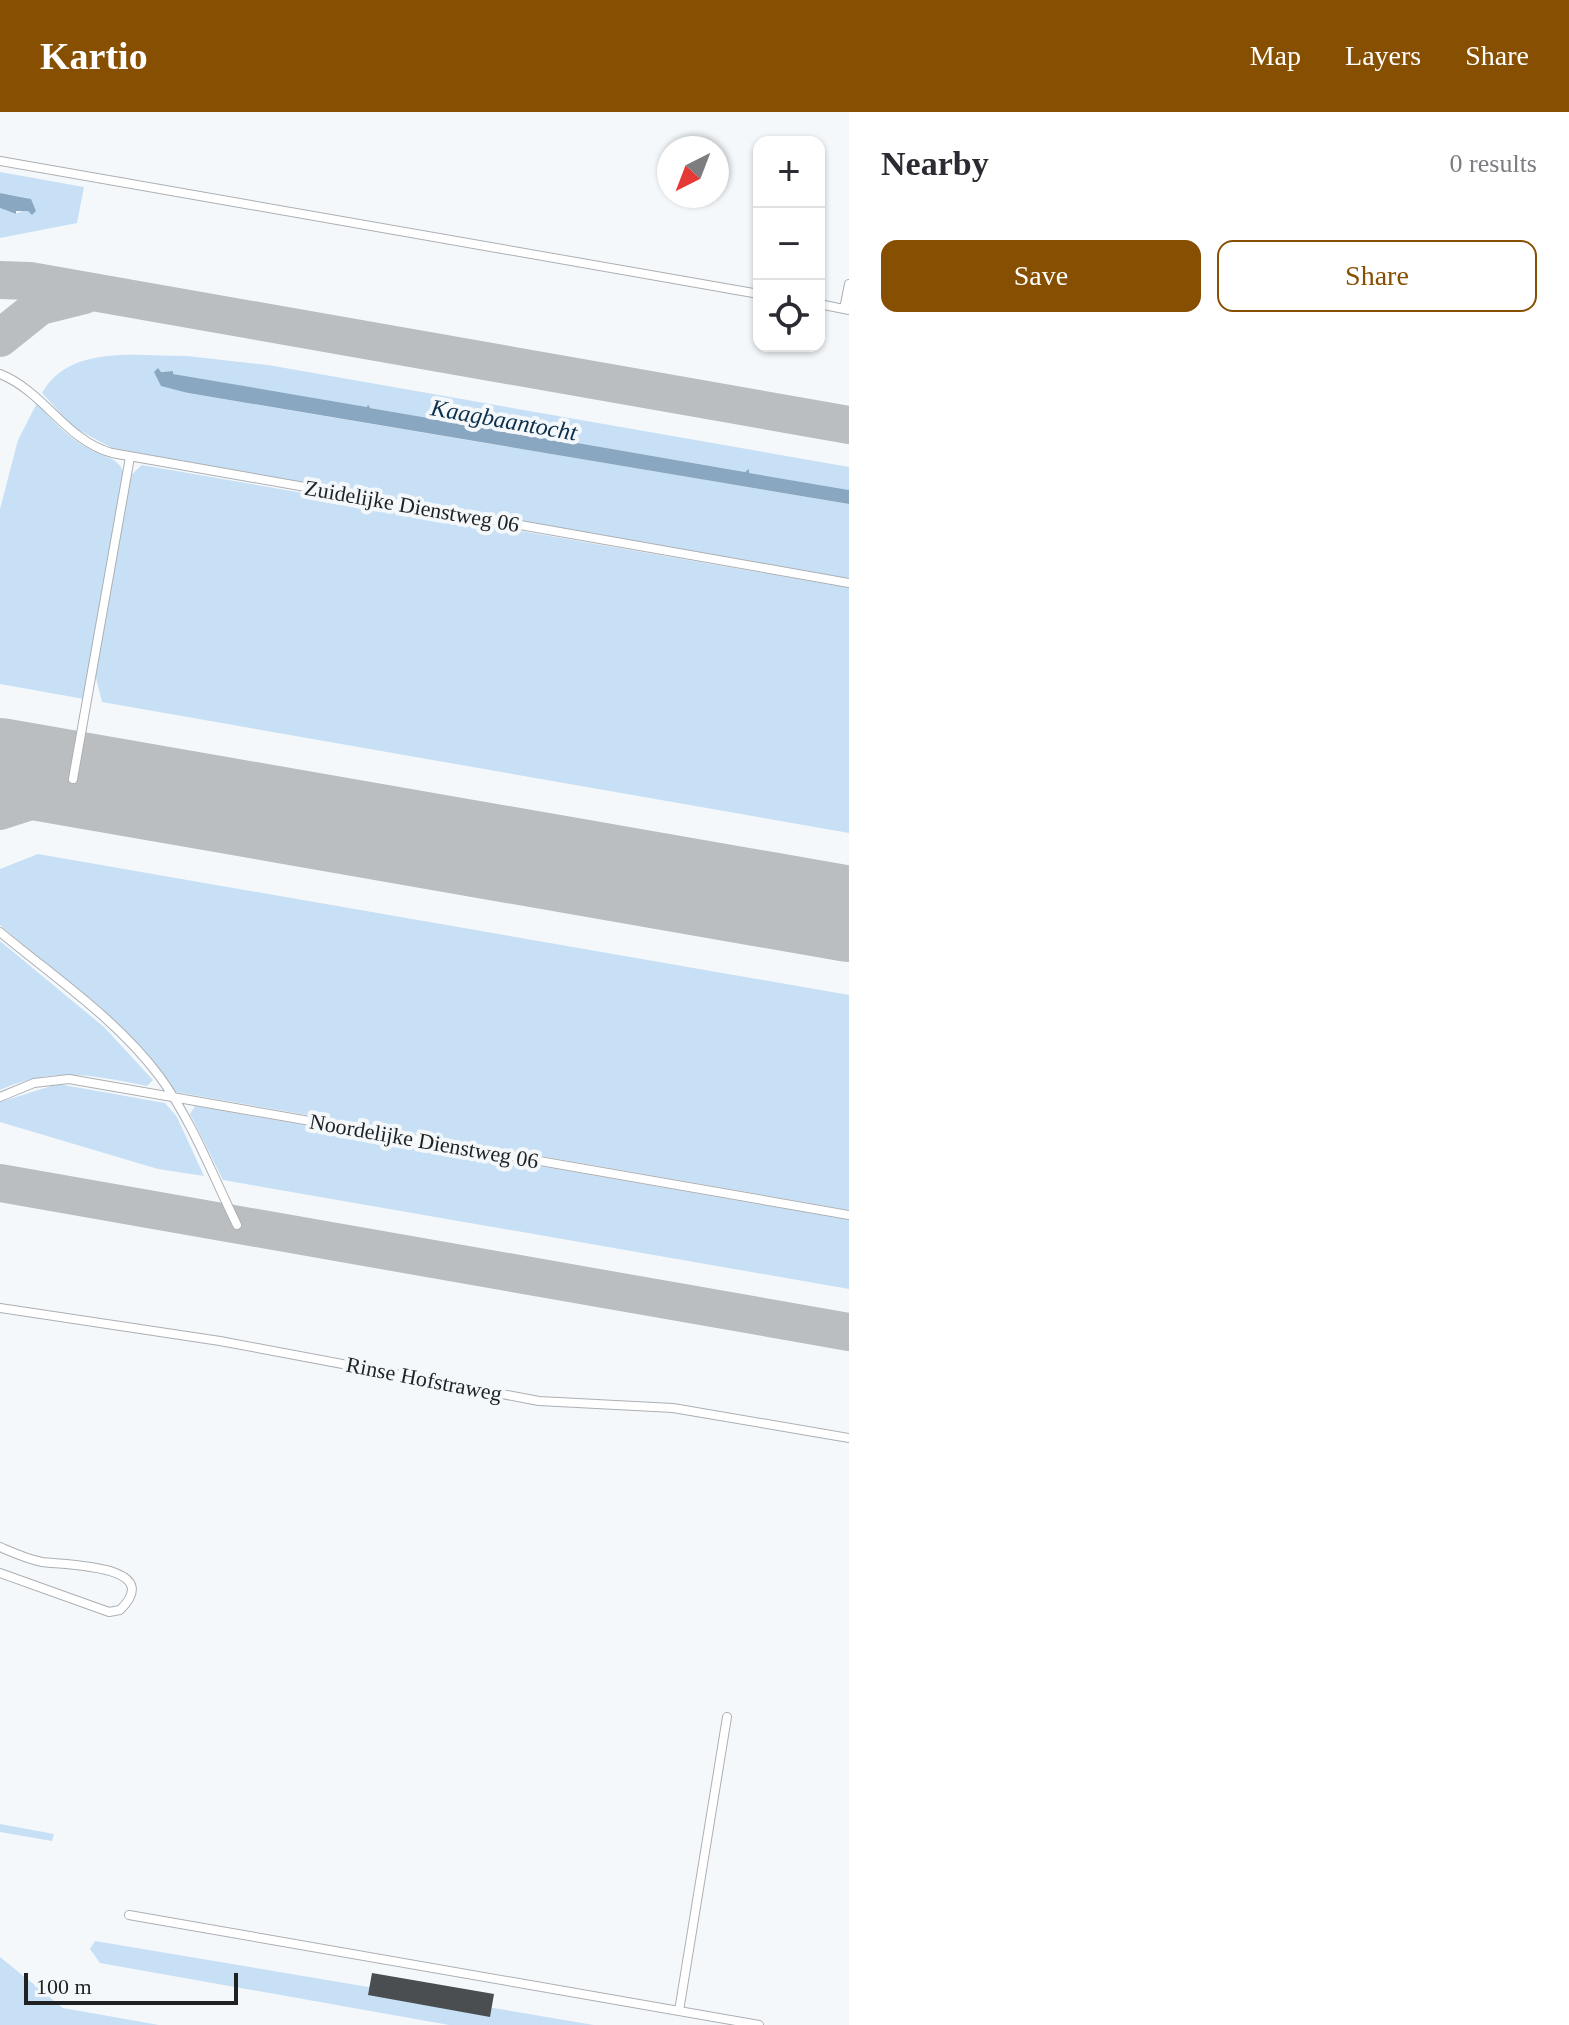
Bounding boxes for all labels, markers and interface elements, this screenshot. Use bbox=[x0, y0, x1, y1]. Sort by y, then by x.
text: Kartio bbox=[40, 35, 148, 77]
text: Map bbox=[1250, 40, 1301, 71]
text: Layers bbox=[1345, 40, 1421, 71]
text: Share bbox=[1465, 40, 1529, 71]
north arrow bbox=[657, 136, 729, 208]
map controls bbox=[753, 136, 825, 352]
button: + bbox=[753, 136, 825, 208]
text: Nearby bbox=[881, 145, 989, 182]
text: 0 results bbox=[1450, 149, 1537, 178]
button: − bbox=[753, 208, 825, 280]
button: Save bbox=[881, 240, 1201, 312]
button: Share bbox=[1217, 240, 1537, 312]
button: locate bbox=[753, 280, 825, 352]
water label: Kaagbaantocht bbox=[428, 394, 580, 446]
street label: Zuidelijke Dienstweg 06 bbox=[303, 475, 521, 537]
street label: Noordelijke Dienstweg 06 bbox=[308, 1109, 540, 1173]
street label: Rinse Hofstraweg bbox=[344, 1352, 504, 1406]
scale bar bbox=[24, 1969, 238, 2005]
text: 100 m bbox=[36, 1974, 92, 1999]

